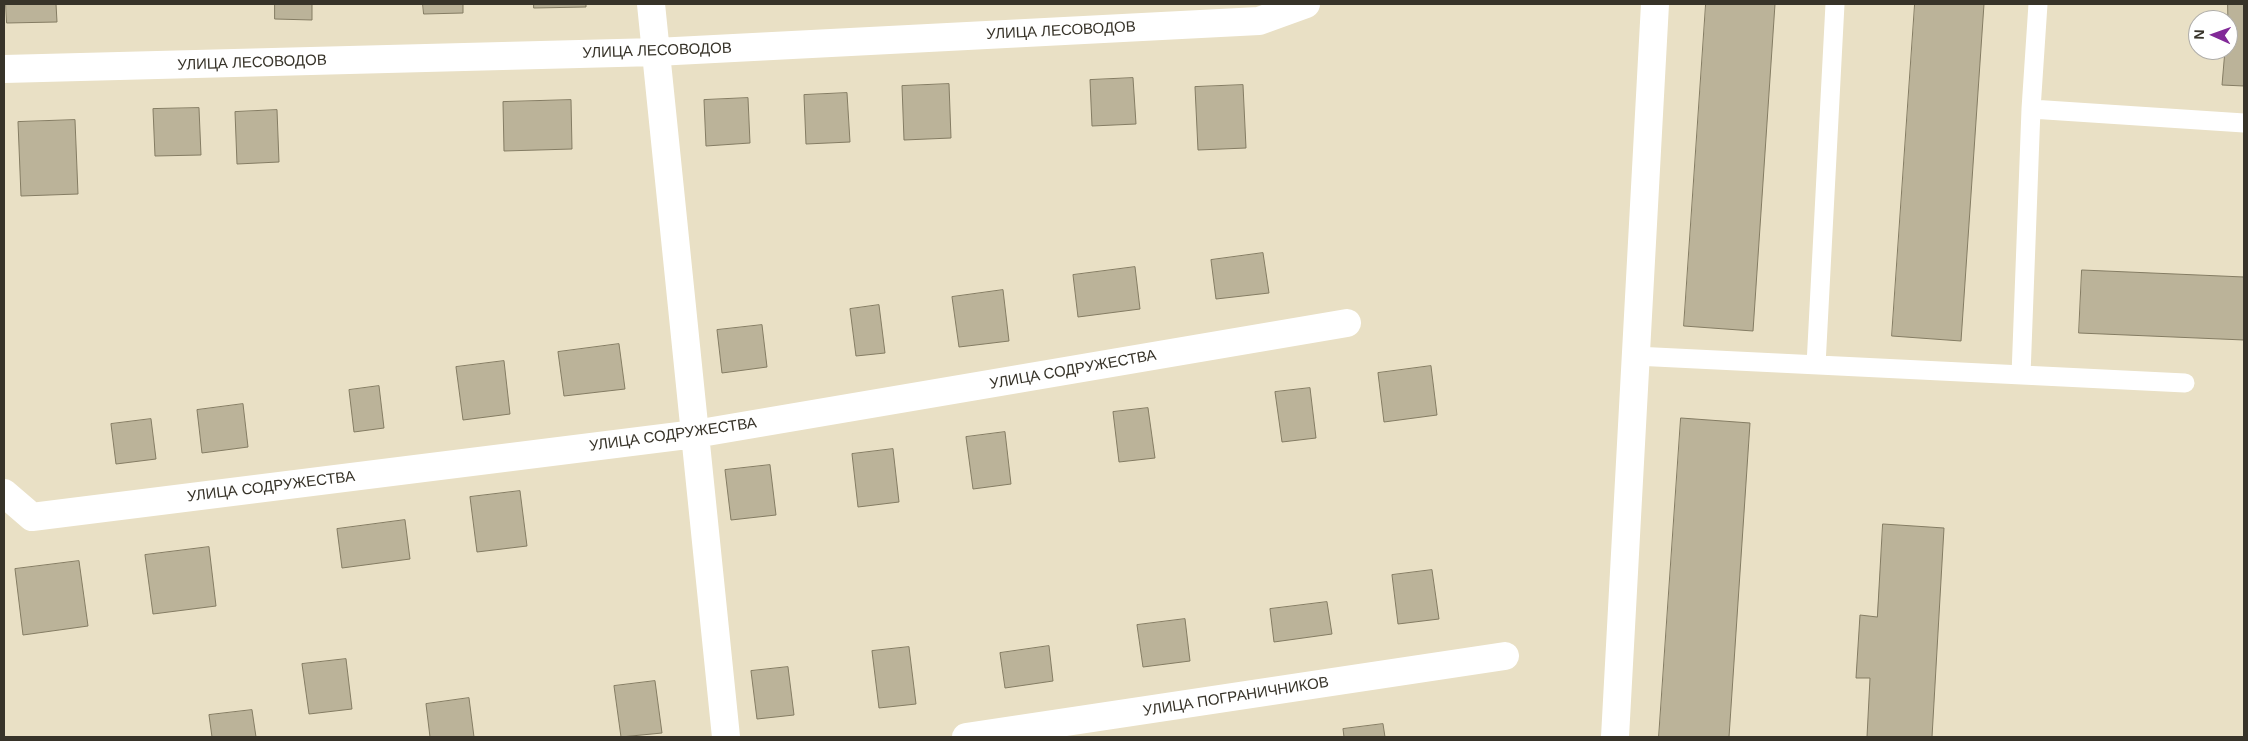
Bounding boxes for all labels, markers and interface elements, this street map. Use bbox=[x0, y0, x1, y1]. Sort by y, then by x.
north arrow bbox=[2188, 10, 2238, 60]
street label: УЛИЦА ЛЕСОВОДОВ bbox=[986, 18, 1136, 44]
text: N bbox=[2191, 29, 2207, 40]
street label: УЛИЦА ЛЕСОВОДОВ bbox=[582, 39, 732, 63]
street label: УЛИЦА ЛЕСОВОДОВ bbox=[177, 51, 327, 75]
street label: УЛИЦА СОДРУЖЕСТВА bbox=[988, 346, 1158, 394]
street label: УЛИЦА СОДРУЖЕСТВА bbox=[588, 414, 758, 456]
street label: УЛИЦА СОДРУЖЕСТВА bbox=[186, 468, 356, 506]
street label: УЛИЦА ПОГРАНИЧНИКОВ bbox=[1142, 673, 1330, 721]

